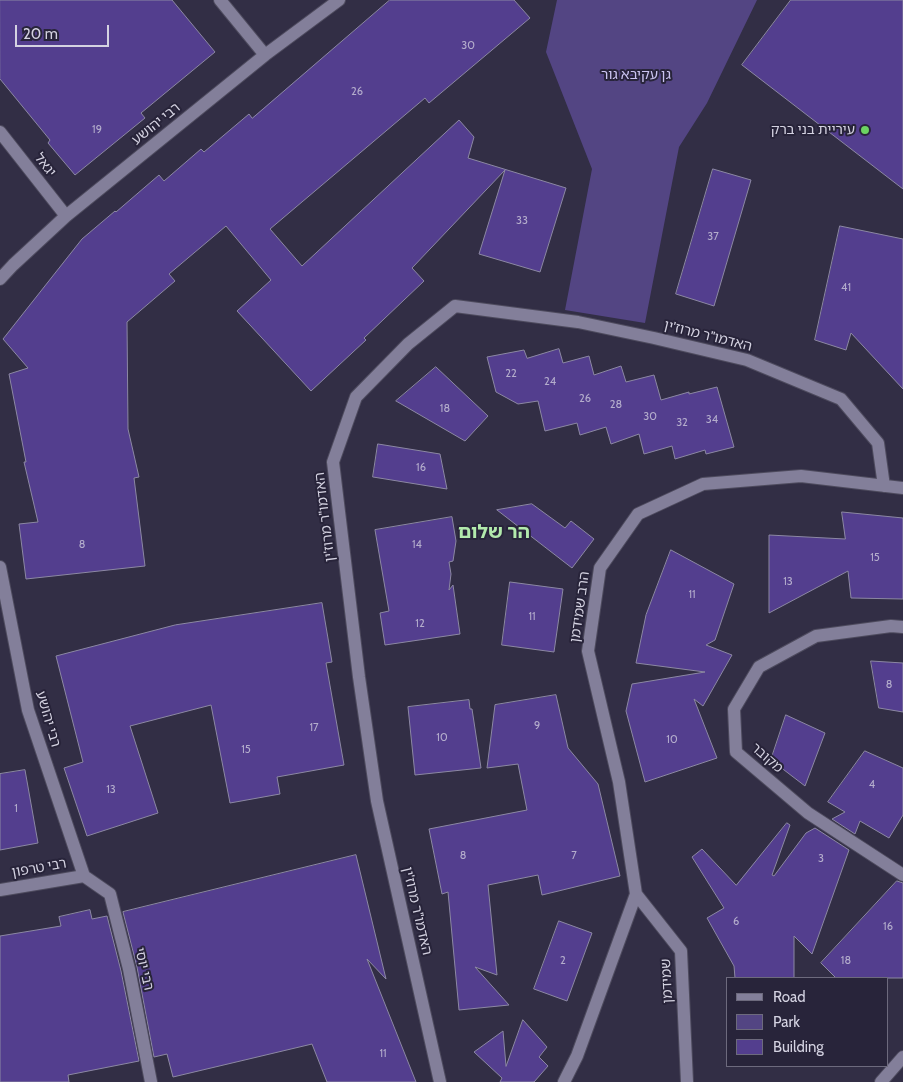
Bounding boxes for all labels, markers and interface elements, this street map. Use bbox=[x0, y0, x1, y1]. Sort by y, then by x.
scale bar bbox=[18, 15, 111, 47]
text: 20 m bbox=[23, 25, 58, 43]
house number: 30 bbox=[461, 39, 475, 53]
park label: גן עקיבא גור bbox=[601, 67, 671, 83]
house number: 26 bbox=[351, 85, 363, 99]
street label: רבי יהושע bbox=[128, 99, 184, 149]
place label: עיריית בני ברק bbox=[771, 122, 855, 138]
house number: 19 bbox=[92, 123, 102, 137]
marker: עיריית בני ברק bbox=[859, 124, 871, 136]
street label: יגאל bbox=[31, 150, 59, 180]
house number: 33 bbox=[516, 214, 528, 228]
house number: 37 bbox=[707, 230, 719, 244]
house number: 41 bbox=[841, 281, 851, 295]
street label: האדמו"ר מרוז'ין bbox=[662, 317, 754, 355]
house number: 22 bbox=[505, 367, 517, 381]
house number: 24 bbox=[544, 375, 556, 389]
house number: 26 bbox=[579, 392, 591, 406]
house number: 28 bbox=[610, 398, 622, 412]
house number: 18 bbox=[440, 402, 450, 416]
house number: 30 bbox=[643, 410, 657, 424]
house number: 34 bbox=[706, 413, 718, 427]
house number: 32 bbox=[676, 416, 688, 430]
house number: 16 bbox=[416, 461, 426, 475]
street label: האדמו"ר מרוז'ין bbox=[311, 471, 339, 563]
district label: הר שלום bbox=[458, 521, 530, 543]
house number: 8 bbox=[79, 538, 85, 552]
house number: 14 bbox=[412, 538, 422, 552]
house number: 15 bbox=[870, 551, 880, 565]
street label: הרב שמידמן bbox=[567, 570, 593, 644]
house number: 13 bbox=[783, 575, 793, 589]
house number: 11 bbox=[688, 588, 696, 602]
house number: 11 bbox=[528, 610, 536, 624]
house number: 12 bbox=[415, 617, 425, 631]
house number: 8 bbox=[886, 678, 892, 692]
street label: רבי יהושע bbox=[32, 689, 64, 749]
house number: 9 bbox=[534, 719, 540, 733]
house number: 17 bbox=[309, 721, 319, 735]
house number: 10 bbox=[436, 731, 448, 745]
house number: 10 bbox=[666, 733, 678, 747]
street label: מקובר bbox=[747, 739, 787, 777]
house number: 15 bbox=[241, 743, 251, 757]
house number: 4 bbox=[869, 778, 875, 792]
house number: 13 bbox=[106, 783, 116, 797]
house number: 1 bbox=[14, 802, 18, 816]
house number: 8 bbox=[460, 849, 466, 863]
house number: 7 bbox=[571, 849, 577, 863]
house number: 3 bbox=[818, 852, 824, 866]
street label: רבי טרפון bbox=[10, 855, 68, 881]
street label: האדמו"ר מרוז'ין bbox=[399, 865, 435, 957]
house number: 6 bbox=[733, 915, 739, 929]
house number: 16 bbox=[883, 920, 893, 934]
street label: רבי יוסי bbox=[131, 946, 157, 992]
house number: 2 bbox=[560, 954, 566, 968]
house number: 18 bbox=[841, 954, 851, 968]
street label: שמידמן bbox=[657, 958, 677, 1004]
legend bbox=[726, 977, 888, 1067]
text: Road bbox=[773, 988, 806, 1006]
text: Park bbox=[773, 1013, 800, 1031]
text: Building bbox=[773, 1038, 824, 1056]
house number: 11 bbox=[379, 1047, 387, 1061]

